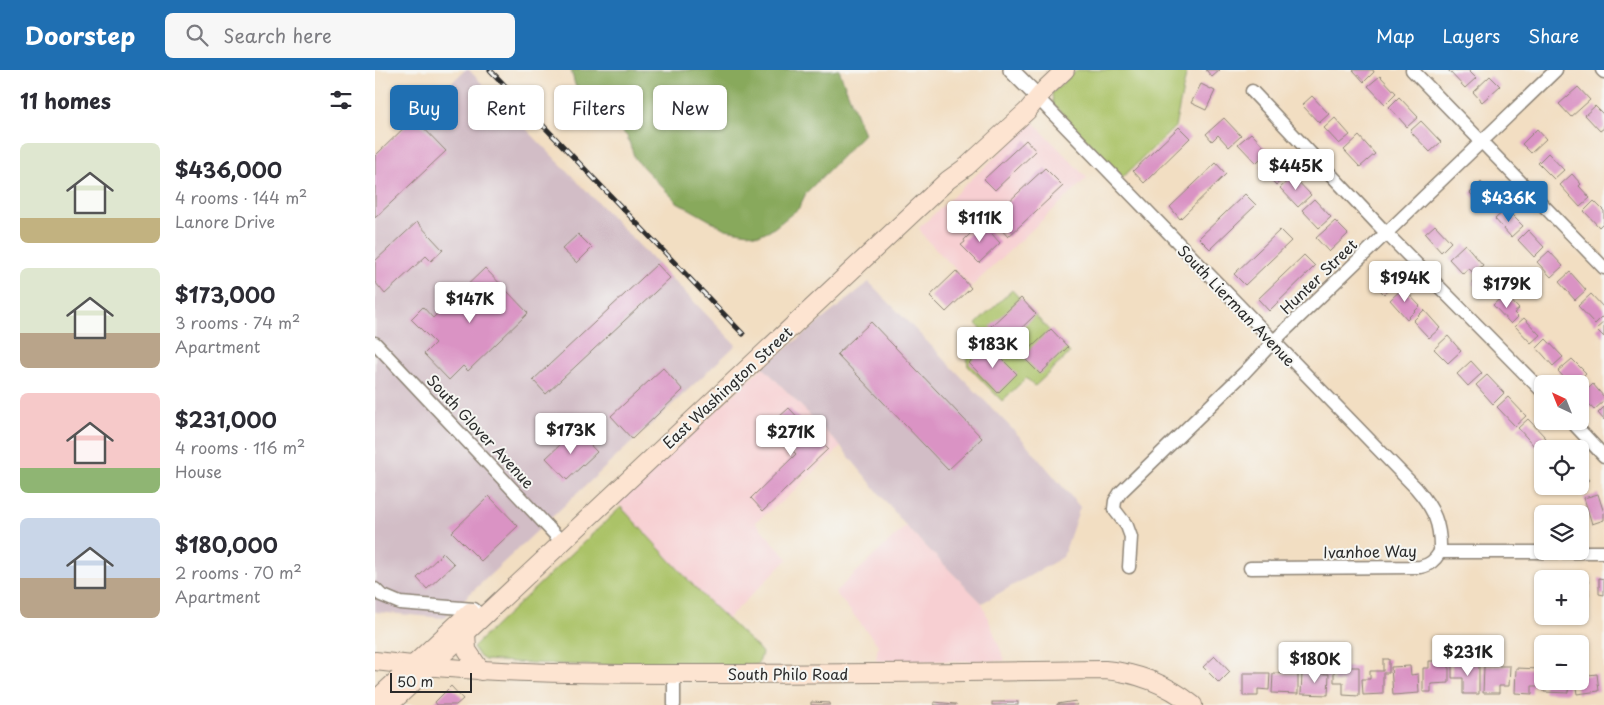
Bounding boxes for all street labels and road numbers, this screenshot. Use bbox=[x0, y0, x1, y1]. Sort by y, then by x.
street label: Hunter Street bbox=[1274, 233, 1362, 319]
street label: South Lierman Avenue bbox=[1173, 239, 1301, 371]
street label: East Washington Street bbox=[657, 321, 797, 453]
street label: South Glover Avenue bbox=[422, 369, 540, 493]
street label: Ivanhoe Way bbox=[1323, 539, 1417, 563]
street label: South Philo Road bbox=[728, 662, 848, 685]

